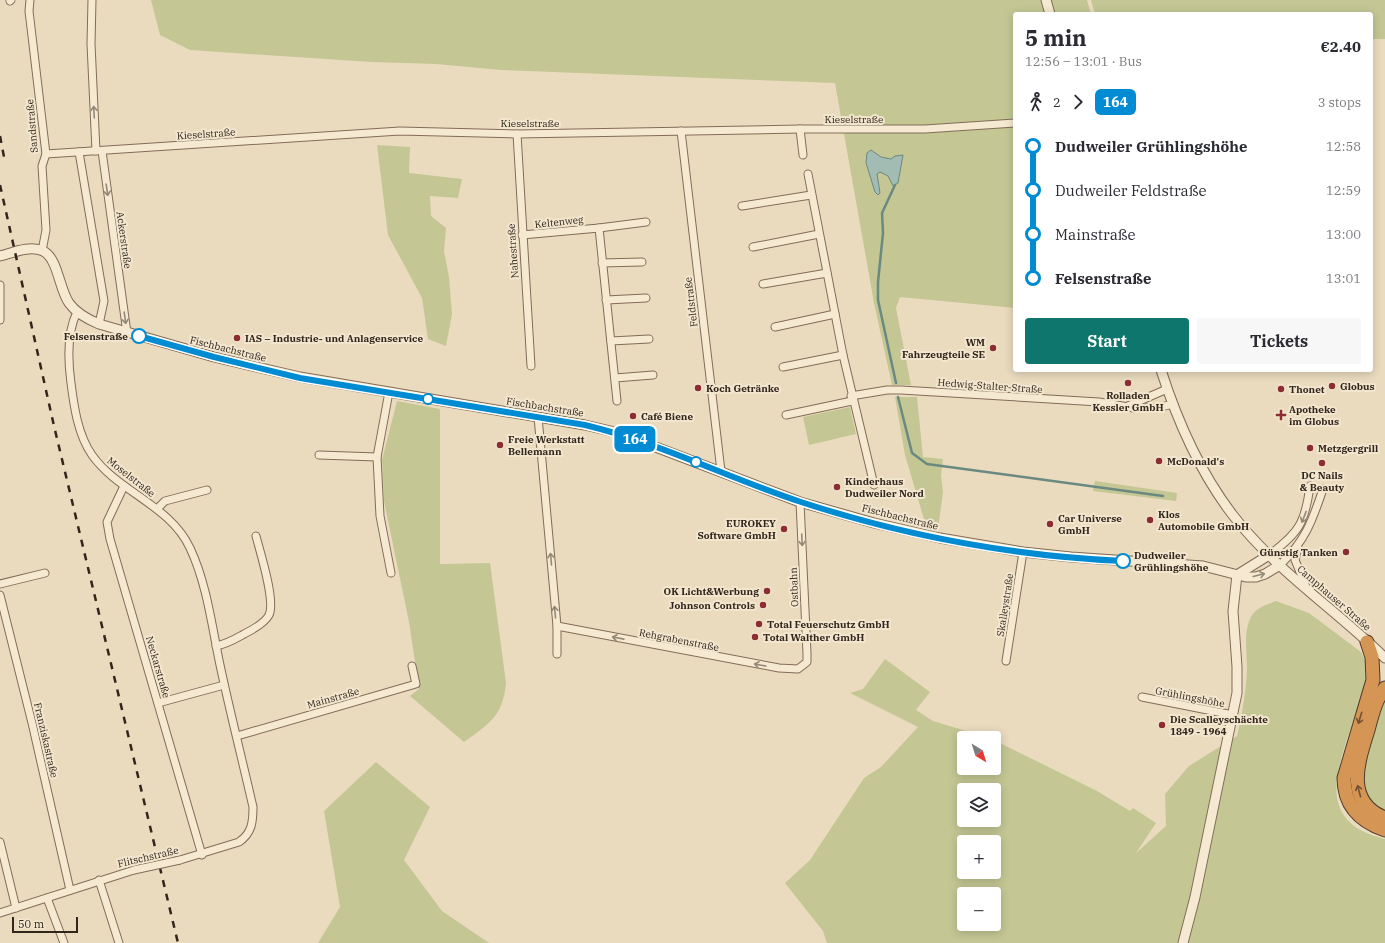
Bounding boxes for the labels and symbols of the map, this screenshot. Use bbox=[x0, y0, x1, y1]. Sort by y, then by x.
street label: Sandstraße bbox=[23, 99, 41, 153]
one-way arrow bbox=[90, 106, 98, 119]
street label: Kieselstraße bbox=[825, 113, 883, 126]
street label: Kieselstraße bbox=[501, 117, 559, 130]
street label: Kieselstraße bbox=[176, 125, 236, 143]
one-way arrow bbox=[103, 183, 111, 196]
street label: Ackerstraße bbox=[114, 211, 134, 269]
street label: Keltenweg bbox=[534, 213, 585, 231]
street label: Nahestraße bbox=[505, 223, 521, 279]
street label: Feldstraße bbox=[681, 276, 701, 328]
one-way arrow bbox=[121, 311, 129, 324]
marker: Felsenstraße bbox=[131, 328, 147, 344]
place label: Felsenstraße bbox=[64, 330, 128, 343]
place label: IAS – Industrie- und Anlagenservice bbox=[245, 332, 423, 345]
street label: Fischbachstraße bbox=[188, 333, 268, 365]
marker: IAS – Industrie- und Anlagenservice bbox=[232, 333, 242, 343]
place label: WM Fahrzeugteile SE bbox=[902, 336, 985, 361]
marker: WM Fahrzeugteile SE bbox=[988, 343, 998, 353]
street label: Hedwig-Stalter-Straße bbox=[937, 376, 1043, 396]
marker: Rolladen Kessler GmbH bbox=[1123, 378, 1133, 388]
place label: Globus bbox=[1340, 380, 1375, 393]
marker: Globus bbox=[1327, 381, 1337, 391]
place label: Koch Getränke bbox=[706, 382, 780, 395]
marker: Koch Getränke bbox=[693, 383, 703, 393]
place label: Thonet bbox=[1289, 383, 1325, 396]
marker: Thonet bbox=[1276, 384, 1286, 394]
place label: Rolladen Kessler GmbH bbox=[1092, 389, 1164, 414]
unlabelled marker bbox=[422, 393, 434, 405]
street label: Fischbachstraße bbox=[505, 394, 585, 420]
place label: Apotheke im Globus bbox=[1289, 403, 1339, 428]
place label: Café Biene bbox=[641, 410, 693, 423]
marker: Apotheke im Globus bbox=[1276, 410, 1286, 420]
marker: Café Biene bbox=[628, 411, 638, 421]
line badge: 164 bbox=[612, 426, 658, 452]
place label: Freie Werkstatt Bellemann bbox=[508, 433, 585, 458]
marker: Freie Werkstatt Bellemann bbox=[495, 440, 505, 450]
place label: Metzgergrill bbox=[1318, 442, 1378, 455]
marker: Metzgergrill bbox=[1305, 443, 1315, 453]
street label: Moselstraße bbox=[104, 454, 158, 500]
place label: McDonald's bbox=[1167, 455, 1224, 468]
unlabelled marker bbox=[690, 456, 702, 468]
marker: McDonald's bbox=[1154, 456, 1164, 466]
marker: DC Nails & Beauty bbox=[1317, 458, 1327, 468]
place label: DC Nails & Beauty bbox=[1300, 469, 1344, 494]
place label: Kinderhaus Dudweiler Nord bbox=[845, 475, 924, 500]
marker: Kinderhaus Dudweiler Nord bbox=[832, 482, 842, 492]
street label: Fischbachstraße bbox=[860, 501, 940, 533]
place label: Klos Automobile GmbH bbox=[1158, 508, 1249, 533]
one-way arrow bbox=[1299, 510, 1307, 522]
place label: Car Universe GmbH bbox=[1058, 512, 1122, 537]
marker: Klos Automobile GmbH bbox=[1145, 515, 1155, 525]
place label: EUROKEY Software GmbH bbox=[697, 517, 776, 542]
marker: Car Universe GmbH bbox=[1045, 519, 1055, 529]
marker: EUROKEY Software GmbH bbox=[779, 524, 789, 534]
one-way arrow bbox=[799, 533, 806, 546]
place label: Günstig Tanken bbox=[1259, 546, 1338, 559]
marker: Günstig Tanken bbox=[1341, 547, 1351, 557]
place label: Dudweiler Grühlingshöhe bbox=[1134, 549, 1209, 574]
one-way arrow bbox=[547, 553, 554, 566]
marker: Dudweiler Grühlingshöhe bbox=[1115, 553, 1131, 569]
street label: Camphauser Straße bbox=[1294, 562, 1374, 634]
street label: Ostbahn bbox=[787, 566, 801, 607]
one-way arrow bbox=[1253, 571, 1266, 579]
street label: Skalleystraße bbox=[994, 573, 1016, 637]
place label: OK Licht&Werbung bbox=[664, 585, 759, 598]
marker: OK Licht&Werbung bbox=[762, 586, 772, 596]
place label: Johnson Controls bbox=[669, 599, 755, 612]
marker: Johnson Controls bbox=[758, 600, 768, 610]
one-way arrow bbox=[552, 606, 559, 619]
place label: Total Feuerschutz GmbH bbox=[767, 618, 890, 631]
marker: Total Feuerschutz GmbH bbox=[754, 619, 764, 629]
street label: Rehgrabenstraße bbox=[638, 626, 720, 654]
place label: Total Walther GmbH bbox=[763, 631, 864, 644]
marker: Total Walther GmbH bbox=[750, 632, 760, 642]
street label: Neckarstraße bbox=[143, 634, 173, 700]
one-way arrow bbox=[612, 634, 625, 642]
one-way arrow bbox=[754, 660, 767, 668]
street label: Mainstraße bbox=[305, 684, 361, 712]
street label: Grühlingshöhe bbox=[1154, 684, 1226, 710]
street label: Franziskastraße bbox=[31, 701, 61, 779]
one-way arrow bbox=[1356, 711, 1363, 724]
place label: Die Scalleyschächte 1849 - 1964 bbox=[1170, 713, 1268, 738]
marker: Die Scalleyschächte 1849 - 1964 bbox=[1157, 720, 1167, 730]
north arrow bbox=[957, 731, 1001, 775]
one-way arrow bbox=[1355, 785, 1362, 798]
street label: Flitschstraße bbox=[116, 844, 180, 870]
scale bar bbox=[12, 915, 78, 934]

